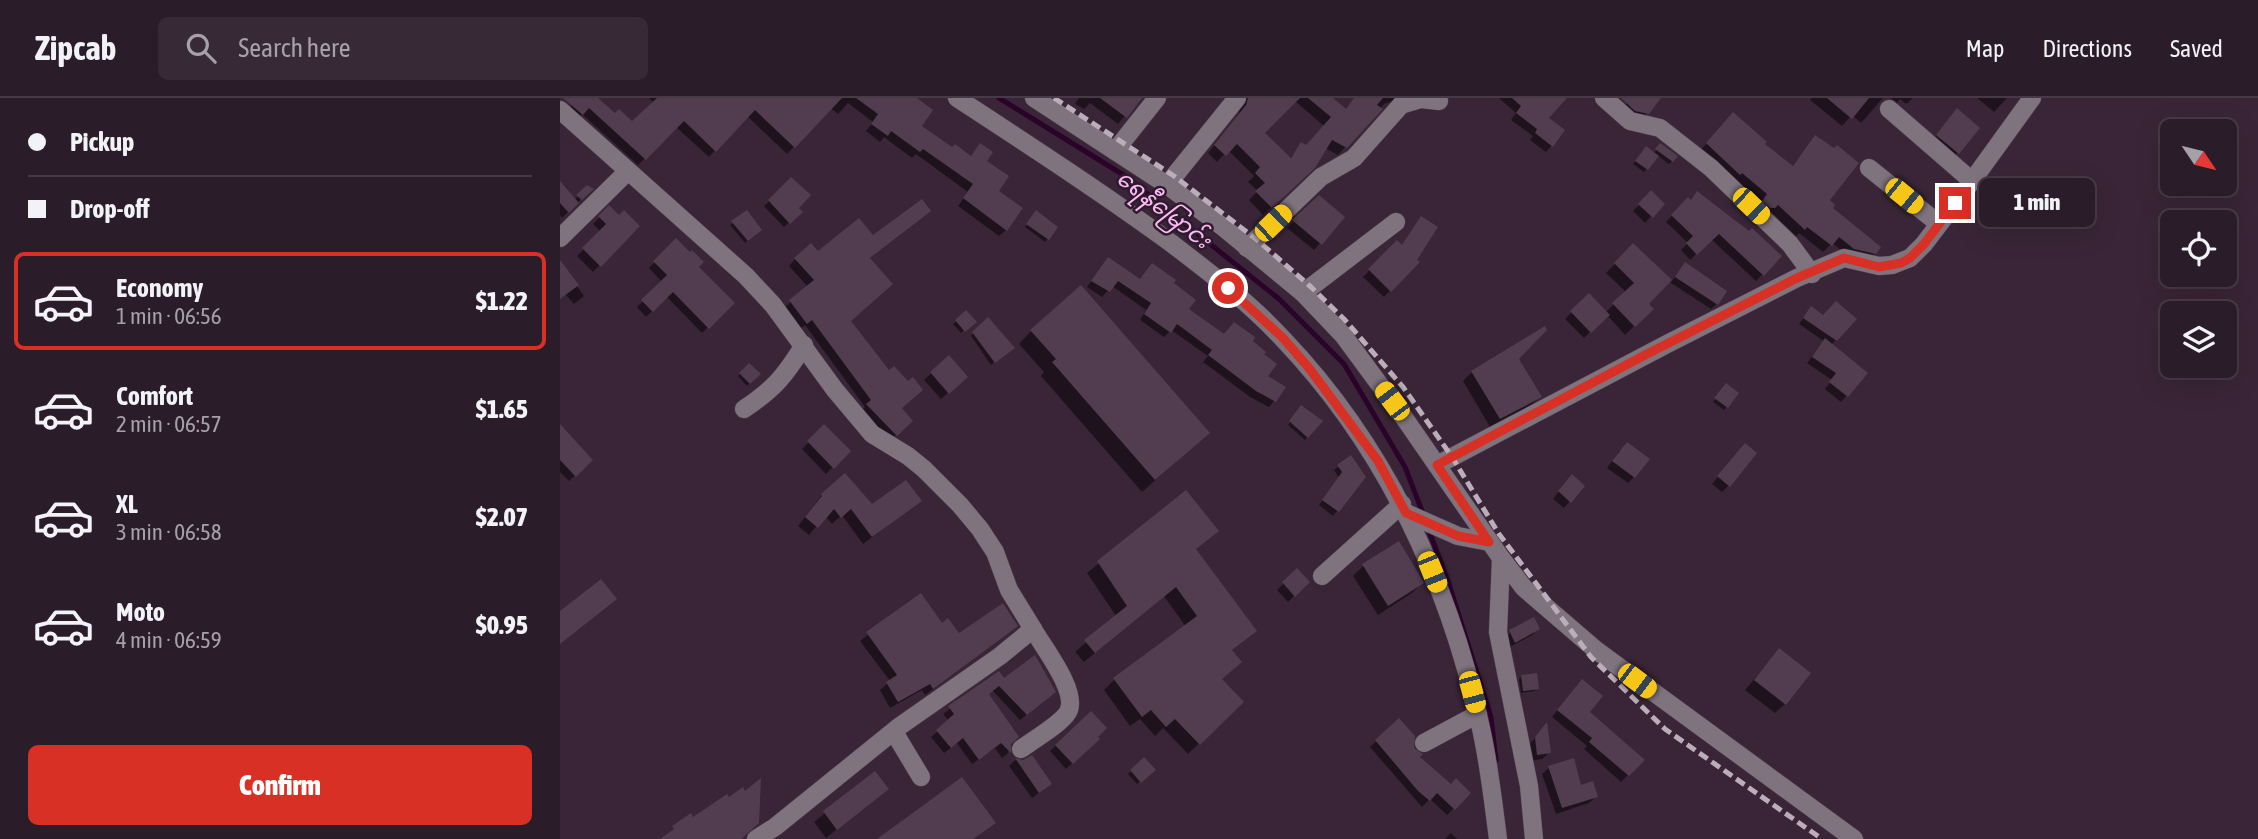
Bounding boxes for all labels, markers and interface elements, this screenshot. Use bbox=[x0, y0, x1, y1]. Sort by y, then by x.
search box bbox=[158, 17, 648, 80]
text: Zipcab bbox=[35, 29, 116, 67]
icon: search bbox=[182, 29, 220, 67]
text: Search here bbox=[238, 33, 350, 63]
text: Map bbox=[1966, 35, 2004, 62]
text: Directions bbox=[2042, 35, 2132, 62]
text: Saved bbox=[2170, 35, 2223, 62]
north arrow bbox=[2160, 119, 2236, 196]
map controls bbox=[2160, 119, 2237, 378]
text: Pickup bbox=[70, 127, 134, 157]
water label: ရေနီမြောင်း bbox=[1108, 162, 1219, 260]
car bbox=[1882, 175, 1927, 217]
callout: 1 min bbox=[1980, 178, 2095, 228]
car bbox=[1729, 184, 1774, 228]
route end bbox=[1939, 187, 1971, 219]
text: 1 min bbox=[2014, 189, 2060, 215]
text: Drop-off bbox=[70, 194, 150, 224]
car bbox=[1251, 201, 1296, 245]
button: locate bbox=[2160, 210, 2237, 287]
icon: car bbox=[32, 270, 95, 333]
route start bbox=[1212, 272, 1244, 304]
text: Economy bbox=[116, 273, 203, 303]
text: $1.22 bbox=[476, 286, 528, 316]
button: layers bbox=[2160, 301, 2237, 378]
text: 1 min · 06:56 bbox=[116, 303, 222, 329]
icon: car bbox=[32, 378, 95, 441]
car bbox=[1371, 378, 1414, 424]
text: Comfort bbox=[116, 381, 193, 411]
text: $1.65 bbox=[476, 394, 528, 424]
text: 2 min · 06:57 bbox=[116, 411, 222, 437]
icon: car bbox=[32, 486, 95, 549]
text: XL bbox=[116, 489, 138, 519]
text: $2.07 bbox=[476, 502, 528, 532]
text: 3 min · 06:58 bbox=[116, 519, 222, 545]
car bbox=[1415, 549, 1450, 595]
icon: car bbox=[32, 594, 95, 657]
text: Moto bbox=[116, 597, 165, 627]
text: $0.95 bbox=[476, 610, 528, 640]
text: 4 min · 06:59 bbox=[116, 627, 222, 653]
car bbox=[1614, 660, 1661, 702]
car bbox=[1457, 669, 1488, 715]
button: Confirm bbox=[28, 745, 532, 825]

